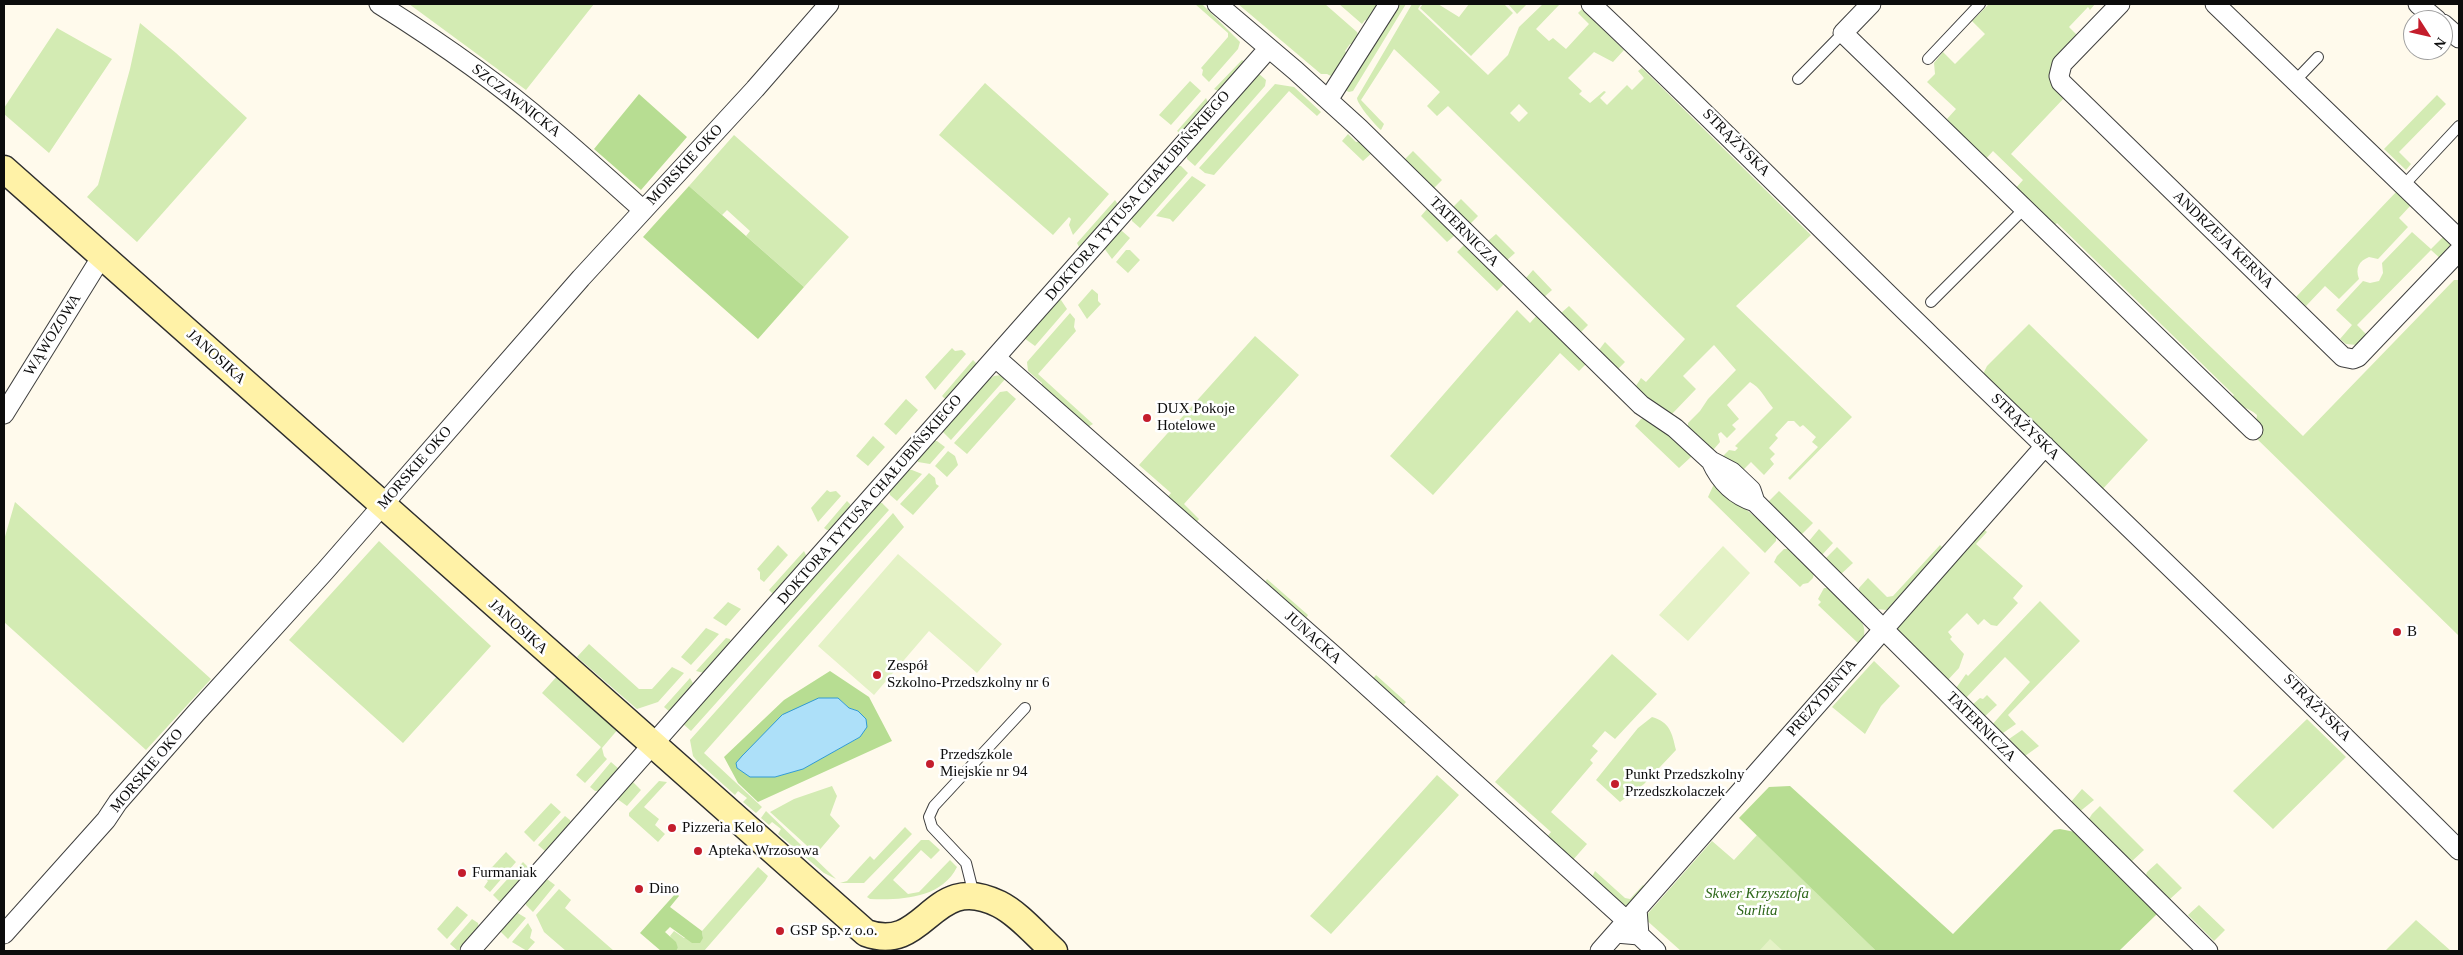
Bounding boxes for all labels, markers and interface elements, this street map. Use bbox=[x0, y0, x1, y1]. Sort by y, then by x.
north arrow bbox=[2403, 10, 2453, 60]
text: N bbox=[2431, 35, 2449, 52]
street label: SZCZAWNICKA bbox=[468, 61, 564, 141]
street label: DOKTORA TYTUSA CHAŁUBIŃSKIEGO bbox=[1042, 87, 1234, 305]
street label: STRĄŻYSKA bbox=[1698, 105, 1774, 181]
street label: MORSKIE OKO bbox=[643, 121, 727, 209]
street label: ANDRZEJA KERNA bbox=[2169, 187, 2277, 293]
street label: TATERNICZA bbox=[1425, 193, 1503, 271]
street label: WĄWOZOWA bbox=[21, 291, 85, 379]
street label: JANOSIKA bbox=[183, 326, 249, 388]
street label: STRĄŻYSKA bbox=[1987, 390, 2063, 464]
street label: DOKTORA TYTUSA CHAŁUBIŃSKIEGO bbox=[774, 391, 966, 609]
place label: DUX Pokoje Hotelowe bbox=[1157, 400, 1235, 435]
marker: DUX Pokoje Hotelowe bbox=[1141, 412, 1153, 424]
street label: MORSKIE OKO bbox=[374, 423, 456, 513]
street label: JANOSIKA bbox=[485, 596, 551, 658]
street label: JUNACKA bbox=[1281, 608, 1345, 668]
place label: B bbox=[2407, 623, 2417, 641]
marker: B bbox=[2391, 626, 2403, 638]
street label: PREZYDENTA bbox=[1783, 655, 1861, 741]
place label: Zespół Szkolno-Przedszkolny nr 6 bbox=[887, 657, 1049, 692]
marker: Zespół Szkolno-Przedszkolny nr 6 bbox=[871, 669, 883, 681]
street label: STRĄŻYSKA bbox=[2279, 670, 2355, 746]
street label: TATERNICZA bbox=[1942, 688, 2020, 766]
street label: MORSKIE OKO bbox=[107, 725, 187, 817]
place label: Przedszkole Miejskie nr 94 bbox=[940, 746, 1027, 781]
marker: Przedszkole Miejskie nr 94 bbox=[924, 758, 936, 770]
place label: Punkt Przedszkolny Przedszkolaczek bbox=[1625, 766, 1745, 801]
marker: Punkt Przedszkolny Przedszkolaczek bbox=[1609, 778, 1621, 790]
place label: Pizzeria Kelo bbox=[682, 819, 763, 837]
marker: Pizzeria Kelo bbox=[666, 822, 678, 834]
place label: Apteka Wrzosowa bbox=[708, 842, 819, 860]
marker: Apteka Wrzosowa bbox=[692, 845, 704, 857]
place label: Furmaniak bbox=[472, 864, 537, 882]
marker: Furmaniak bbox=[456, 867, 468, 879]
place label: Dino bbox=[649, 880, 679, 898]
marker: Dino bbox=[633, 883, 645, 895]
park label: Skwer Krzysztofa Surlita bbox=[1705, 885, 1809, 920]
place label: GSP Sp. z o.o. bbox=[790, 922, 878, 940]
marker: GSP Sp. z o.o. bbox=[774, 925, 786, 937]

